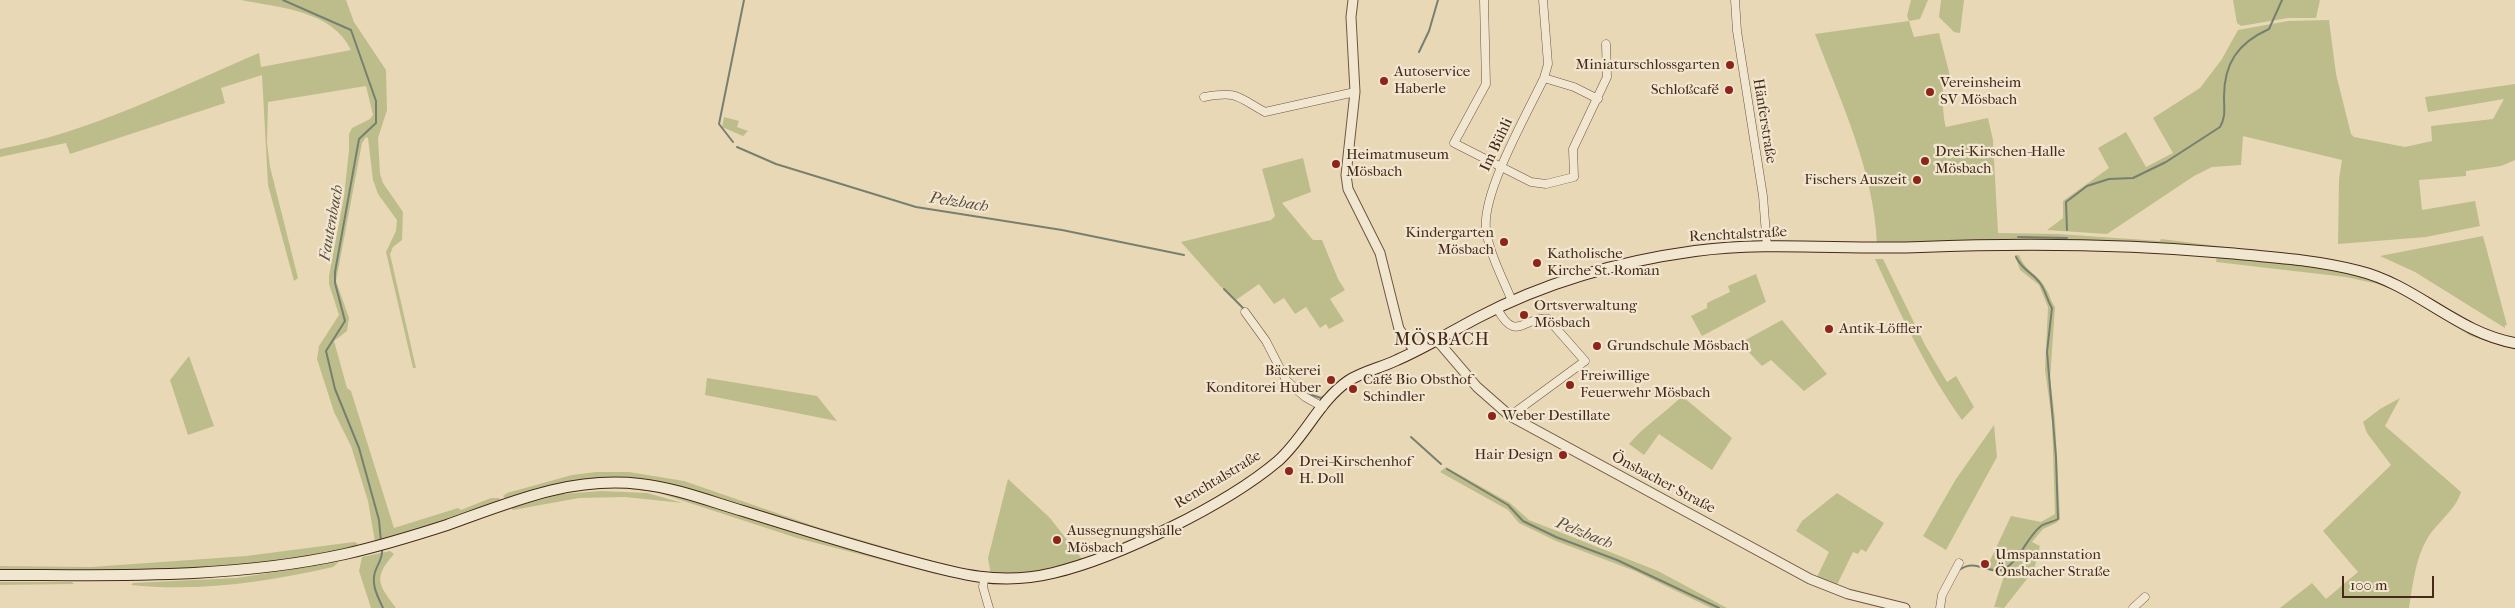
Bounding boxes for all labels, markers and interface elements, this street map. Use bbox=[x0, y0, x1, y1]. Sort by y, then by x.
place label: Miniaturschlossgarten bbox=[1575, 56, 1720, 74]
marker: Miniaturschlossgarten bbox=[1724, 59, 1736, 71]
place label: Autoservice Haberle bbox=[1394, 63, 1470, 98]
place label: Vereinsheim SV Mösbach bbox=[1940, 74, 2021, 109]
marker: Autoservice Haberle bbox=[1378, 75, 1390, 87]
street label: Hänferstraße bbox=[1748, 77, 1780, 165]
place label: Schloßcafé bbox=[1651, 81, 1719, 99]
marker: Schloßcafé bbox=[1723, 84, 1735, 96]
marker: Vereinsheim SV Mösbach bbox=[1924, 86, 1936, 98]
street label: Im Bühli bbox=[1477, 115, 1517, 175]
place label: Drei-Kirschen-Halle Mösbach bbox=[1935, 143, 2065, 178]
place label: Heimatmuseum Mösbach bbox=[1346, 146, 1449, 181]
marker: Drei-Kirschen-Halle Mösbach bbox=[1919, 155, 1931, 167]
marker: Heimatmuseum Mösbach bbox=[1330, 158, 1342, 170]
place label: Fischers Auszeit bbox=[1804, 171, 1907, 189]
marker: Fischers Auszeit bbox=[1911, 174, 1923, 186]
water label: Fautenbach bbox=[316, 184, 348, 262]
water label: Pelzbach bbox=[928, 189, 990, 217]
street label: Renchtalstraße bbox=[1689, 223, 1787, 247]
place label: Kindergarten Mösbach bbox=[1405, 224, 1494, 259]
marker: Kindergarten Mösbach bbox=[1498, 236, 1510, 248]
place label: Katholische Kirche St. Roman bbox=[1547, 245, 1660, 280]
marker: Katholische Kirche St. Roman bbox=[1531, 257, 1543, 269]
place label: Ortsverwaltung Mösbach bbox=[1534, 297, 1637, 332]
marker: Ortsverwaltung Mösbach bbox=[1518, 309, 1530, 321]
place label: Antik-Löffler bbox=[1839, 320, 1922, 338]
marker: Antik-Löffler bbox=[1823, 323, 1835, 335]
district label: MÖSBACH bbox=[1393, 330, 1491, 352]
place label: Grundschule Mösbach bbox=[1607, 337, 1749, 355]
marker: Grundschule Mösbach bbox=[1591, 340, 1603, 352]
place label: Bäckerei Konditorei Huber bbox=[1206, 362, 1321, 397]
place label: Freiwillige Feuerwehr Mösbach bbox=[1580, 367, 1710, 402]
place label: Café Bio Obsthof Schindler bbox=[1363, 371, 1472, 406]
marker: Bäckerei Konditorei Huber bbox=[1325, 374, 1337, 386]
marker: Freiwillige Feuerwehr Mösbach bbox=[1564, 379, 1576, 391]
marker: Café Bio Obsthof Schindler bbox=[1347, 383, 1359, 395]
place label: Weber Destillate bbox=[1502, 407, 1610, 425]
marker: Weber Destillate bbox=[1486, 410, 1498, 422]
place label: Hair Design bbox=[1475, 446, 1553, 464]
street label: Renchtalstraße bbox=[1171, 447, 1265, 513]
street label: Önsbacher Straße bbox=[1608, 448, 1718, 518]
marker: Hair Design bbox=[1557, 449, 1569, 461]
place label: Drei-Kirschenhof H. Doll bbox=[1299, 453, 1412, 488]
marker: Drei-Kirschenhof H. Doll bbox=[1283, 465, 1295, 477]
water label: Pelzbach bbox=[1553, 514, 1615, 554]
place label: Aussegnungshalle Mösbach bbox=[1067, 522, 1182, 557]
marker: Aussegnungshalle Mösbach bbox=[1051, 534, 1063, 546]
place label: Umspannstation Önsbacher Straße bbox=[1995, 546, 2110, 581]
marker: Umspannstation Önsbacher Straße bbox=[1979, 558, 1991, 570]
scale bar bbox=[2345, 566, 2438, 598]
text: 100 m bbox=[2350, 576, 2388, 594]

